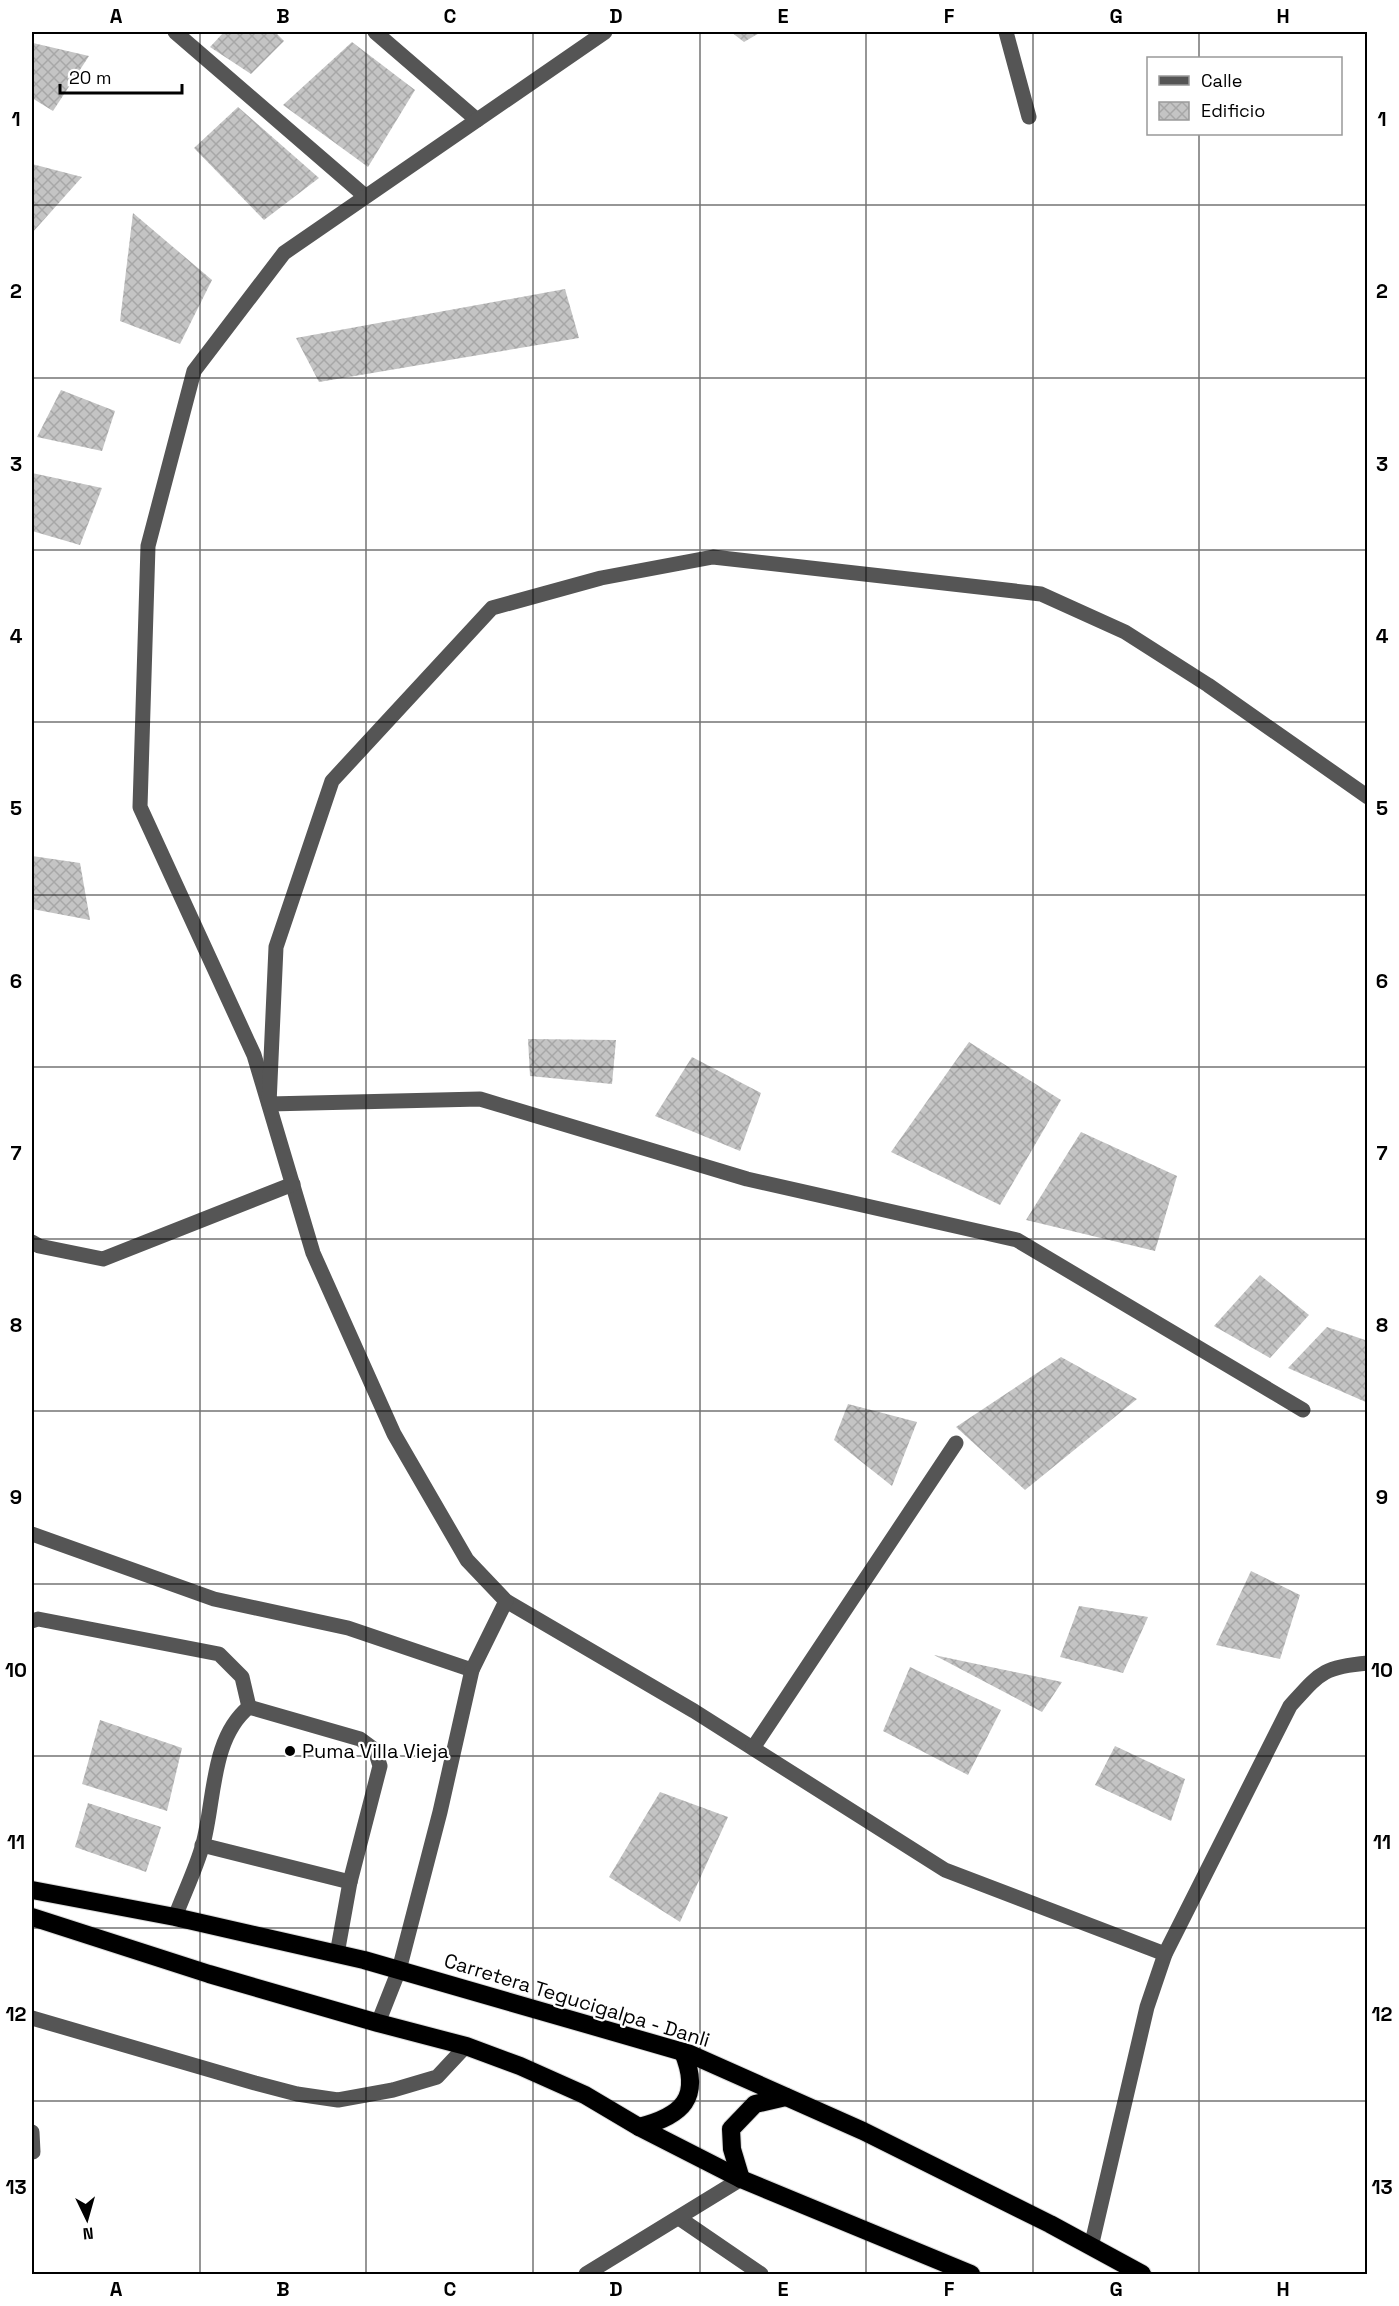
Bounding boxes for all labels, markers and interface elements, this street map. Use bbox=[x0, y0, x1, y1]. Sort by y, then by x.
text: A bbox=[110, 3, 123, 29]
text: B bbox=[276, 3, 290, 29]
text: C bbox=[444, 3, 457, 29]
text: D bbox=[609, 3, 623, 29]
text: E bbox=[777, 3, 789, 29]
text: F bbox=[944, 3, 955, 29]
text: G bbox=[1109, 3, 1123, 29]
text: H bbox=[1276, 3, 1290, 29]
scale bar bbox=[60, 57, 182, 95]
legend bbox=[1147, 57, 1342, 135]
text: 20 m bbox=[69, 66, 112, 89]
text: Calle bbox=[1201, 69, 1242, 92]
text: Edificio bbox=[1201, 99, 1265, 122]
text: 1 bbox=[11, 106, 21, 132]
text: 1 bbox=[1377, 106, 1387, 132]
text: 2 bbox=[10, 278, 22, 304]
text: 2 bbox=[1376, 278, 1388, 304]
text: 3 bbox=[10, 451, 22, 477]
text: 3 bbox=[1376, 451, 1388, 477]
text: 4 bbox=[10, 623, 23, 649]
text: 4 bbox=[1376, 623, 1389, 649]
text: 5 bbox=[10, 795, 22, 821]
text: 5 bbox=[1376, 795, 1388, 821]
text: 6 bbox=[10, 968, 22, 994]
text: 6 bbox=[1376, 968, 1388, 994]
text: 7 bbox=[10, 1140, 22, 1166]
text: 7 bbox=[1376, 1140, 1388, 1166]
text: 8 bbox=[10, 1312, 22, 1338]
text: 8 bbox=[1376, 1312, 1388, 1338]
text: 9 bbox=[10, 1484, 22, 1510]
text: 9 bbox=[1376, 1484, 1388, 1510]
text: 10 bbox=[5, 1657, 27, 1683]
text: 10 bbox=[1371, 1657, 1393, 1683]
place label: Puma Villa Vieja bbox=[302, 1738, 449, 1764]
marker: Puma Villa Vieja bbox=[283, 1744, 297, 1758]
text: 11 bbox=[7, 1829, 25, 1855]
text: 11 bbox=[1373, 1829, 1391, 1855]
street label: Carretera Tegucigalpa - Danli bbox=[441, 1947, 713, 2053]
text: 12 bbox=[6, 2001, 27, 2027]
text: 12 bbox=[1372, 2001, 1393, 2027]
text: 13 bbox=[5, 2174, 27, 2200]
text: 13 bbox=[1371, 2174, 1393, 2200]
north arrow bbox=[57, 2189, 117, 2249]
text: N bbox=[82, 2223, 95, 2244]
text: A bbox=[110, 2276, 123, 2302]
text: B bbox=[276, 2276, 290, 2302]
text: C bbox=[444, 2276, 457, 2302]
text: D bbox=[609, 2276, 623, 2302]
text: E bbox=[777, 2276, 789, 2302]
text: F bbox=[944, 2276, 955, 2302]
text: G bbox=[1109, 2276, 1123, 2302]
text: H bbox=[1276, 2276, 1290, 2302]

